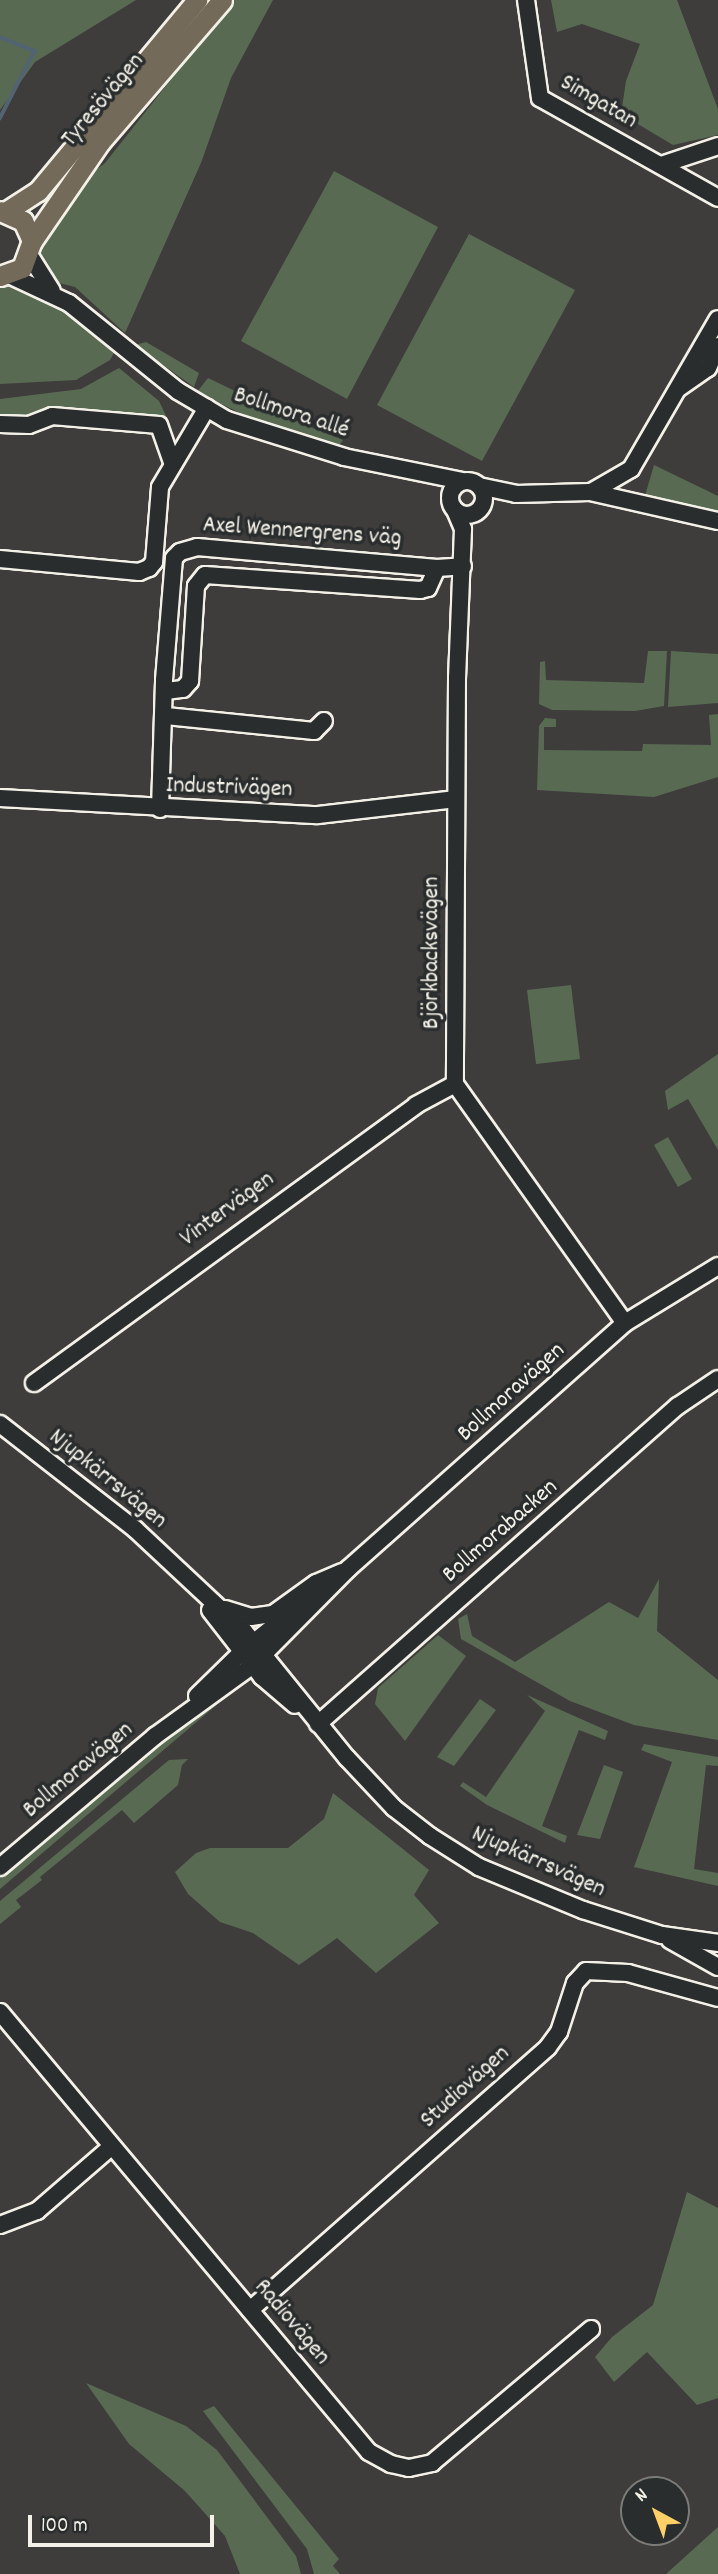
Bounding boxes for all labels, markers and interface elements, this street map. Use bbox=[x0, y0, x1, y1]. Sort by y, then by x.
street label: Tyresövägen bbox=[56, 48, 152, 154]
street label: Simgatan bbox=[554, 69, 642, 137]
street label: Bollmora allé bbox=[230, 382, 352, 446]
street label: Axel Wennergrens väg bbox=[202, 512, 402, 554]
street label: Industrivägen bbox=[165, 772, 293, 806]
street label: Björkbacksvägen bbox=[419, 877, 447, 1029]
street label: Vintervägen bbox=[175, 1166, 281, 1254]
street label: Bollmoravägen bbox=[452, 1337, 572, 1449]
street label: Njupkärrsvägen bbox=[42, 1424, 172, 1536]
street label: Bollmorabacken bbox=[437, 1474, 565, 1590]
street label: Bollmoravägen bbox=[18, 1717, 140, 1825]
street label: Njupkärrsvägen bbox=[467, 1821, 609, 1905]
street label: Studiovägen bbox=[415, 2040, 517, 2136]
street label: Radiovägen bbox=[247, 2274, 335, 2372]
north arrow bbox=[620, 2476, 690, 2546]
text: N bbox=[630, 2483, 655, 2510]
scale bar bbox=[32, 2500, 217, 2544]
text: 100 m bbox=[41, 2512, 88, 2542]

